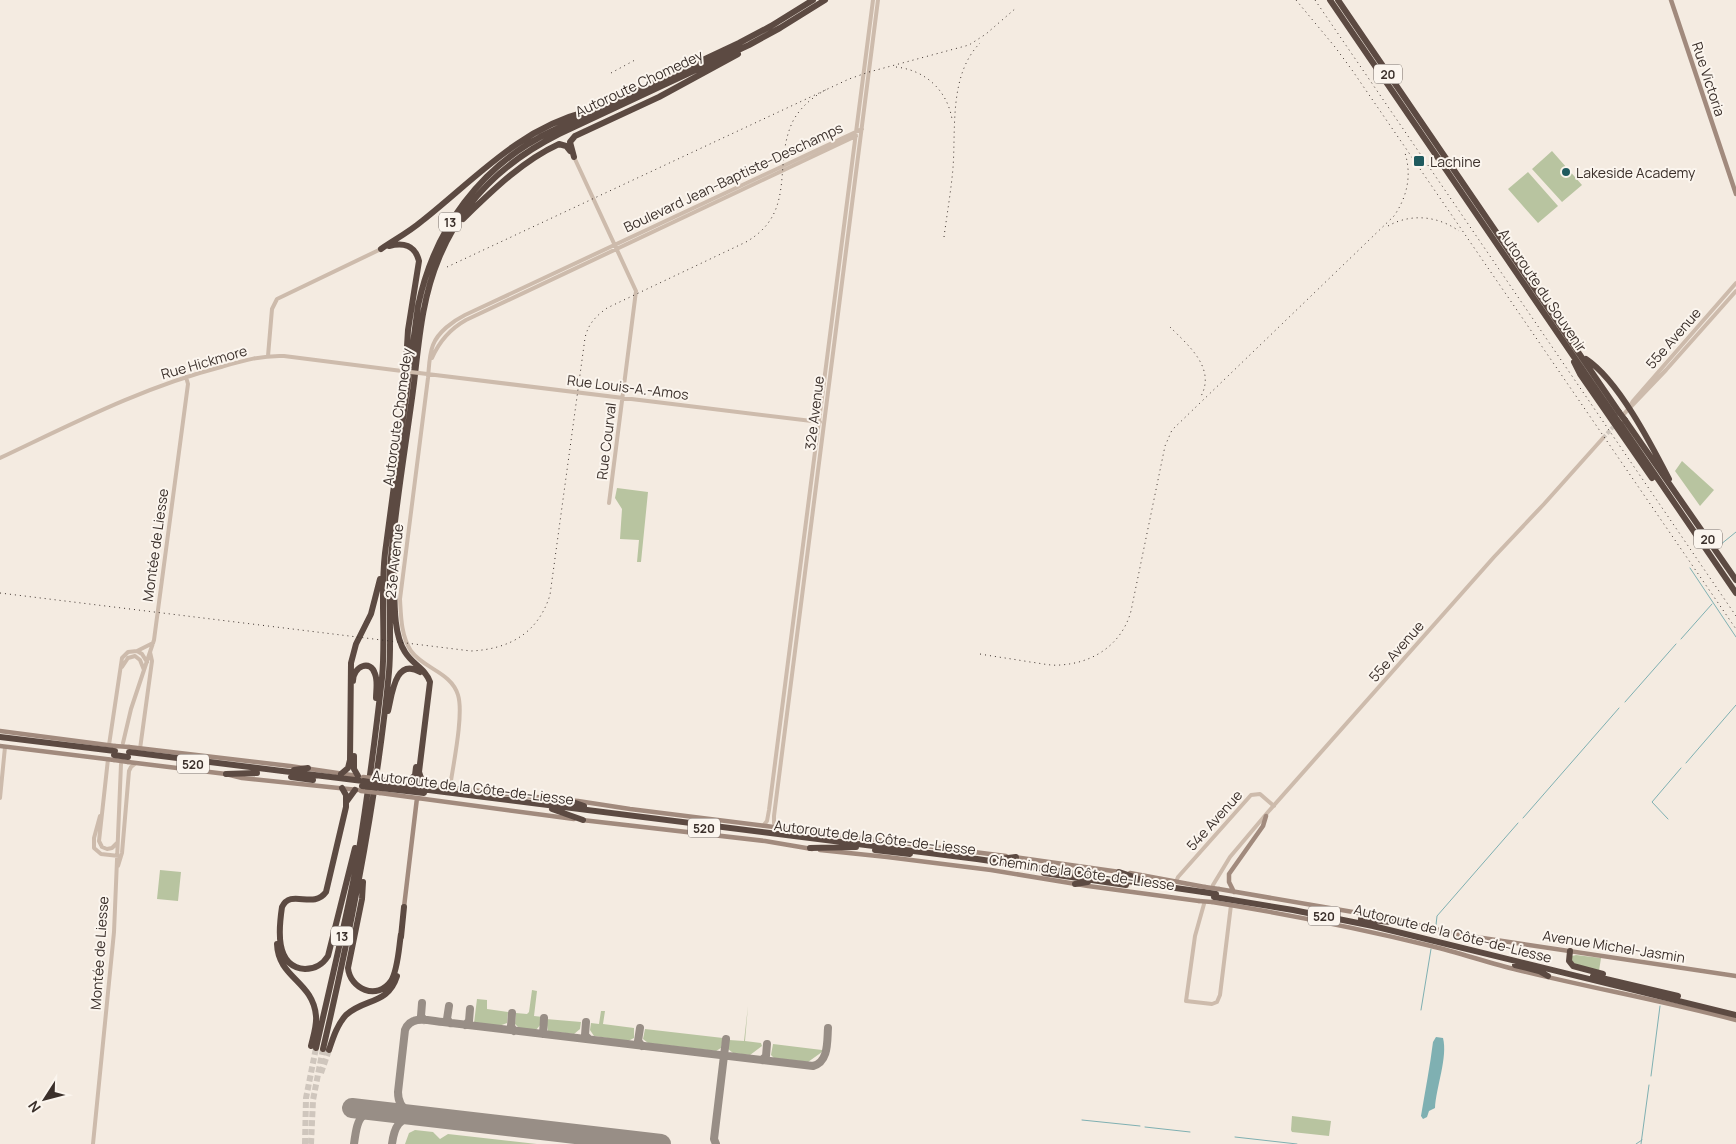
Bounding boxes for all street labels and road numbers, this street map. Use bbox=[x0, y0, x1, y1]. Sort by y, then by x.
street label: Rue Victoria bbox=[1688, 39, 1730, 119]
street label: Autoroute Chomedey bbox=[572, 45, 707, 121]
road number: 20 bbox=[1374, 64, 1402, 84]
street label: Boulevard Jean-Baptiste-Deschamps bbox=[620, 118, 846, 236]
road number: 13 bbox=[439, 212, 461, 232]
street label: Autoroute du Souvenir bbox=[1495, 225, 1591, 355]
street label: 55e Avenue bbox=[1641, 303, 1705, 373]
street label: Rue Hickmore bbox=[159, 341, 249, 383]
street label: Autoroute Chomedey bbox=[378, 346, 416, 487]
street label: Rue Louis-A.-Amos bbox=[566, 370, 690, 404]
street label: 32e Avenue bbox=[800, 375, 828, 451]
street label: Rue Courval bbox=[592, 401, 620, 481]
street label: Montée de Liesse bbox=[138, 487, 172, 603]
street label: 23e Avenue bbox=[381, 523, 407, 599]
road number: 20 bbox=[1694, 530, 1722, 548]
street label: 55e Avenue bbox=[1364, 616, 1428, 686]
road number: 520 bbox=[177, 754, 209, 774]
street label: Autoroute de la Côte-de-Liesse bbox=[371, 765, 575, 809]
street label: 54e Avenue bbox=[1182, 786, 1246, 854]
street label: Autoroute de la Côte-de-Liesse bbox=[773, 815, 977, 859]
road number: 520 bbox=[688, 818, 720, 838]
street label: Chemin de la Côte-de-Liesse bbox=[988, 850, 1176, 894]
street label: Montée de Liesse bbox=[86, 896, 112, 1010]
street label: Autoroute de la Côte-de-Liesse bbox=[1352, 899, 1554, 967]
road number: 520 bbox=[1308, 906, 1340, 926]
street label: Avenue Michel-Jasmin bbox=[1541, 925, 1687, 967]
road number: 13 bbox=[331, 926, 353, 946]

